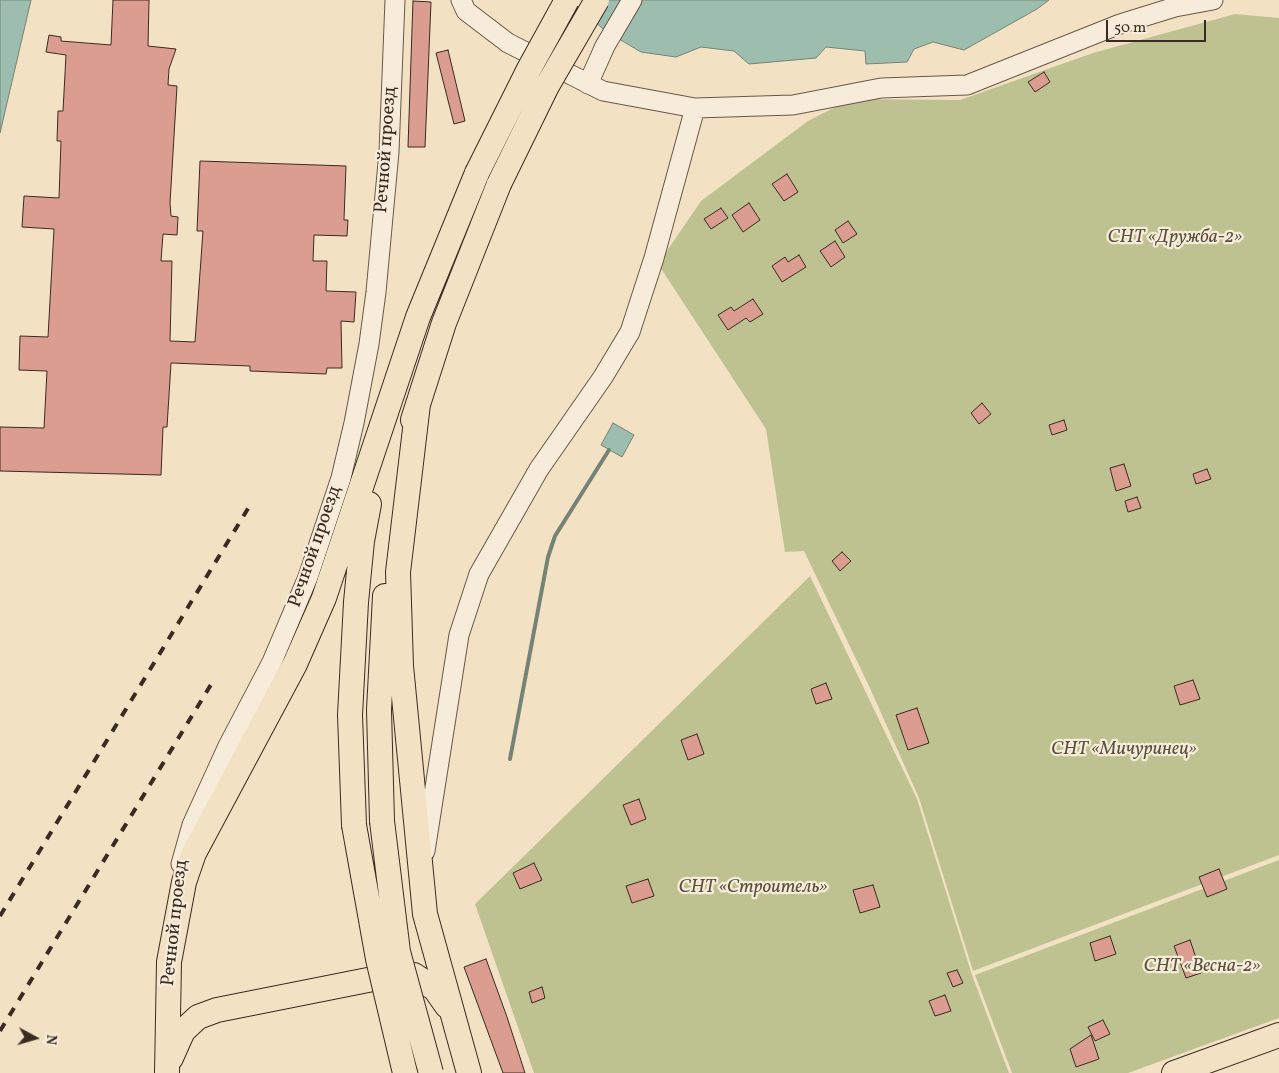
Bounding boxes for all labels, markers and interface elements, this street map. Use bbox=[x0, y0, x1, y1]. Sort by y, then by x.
scale bar bbox=[1109, 10, 1209, 42]
text: 50 m bbox=[1114, 18, 1146, 39]
street label: Речной проезд bbox=[371, 86, 403, 214]
park label: СНТ «Дружба-2» bbox=[1108, 228, 1242, 250]
street label: Речной проезд bbox=[285, 483, 347, 611]
park label: СНТ «Мичуринец» bbox=[1051, 740, 1197, 762]
street label: Речной проезд bbox=[158, 859, 194, 987]
park label: СНТ «Строитель» bbox=[678, 878, 828, 900]
park label: СНТ «Весна-2» bbox=[1143, 957, 1261, 979]
north arrow bbox=[10, 1013, 60, 1063]
text: N bbox=[40, 1034, 60, 1046]

